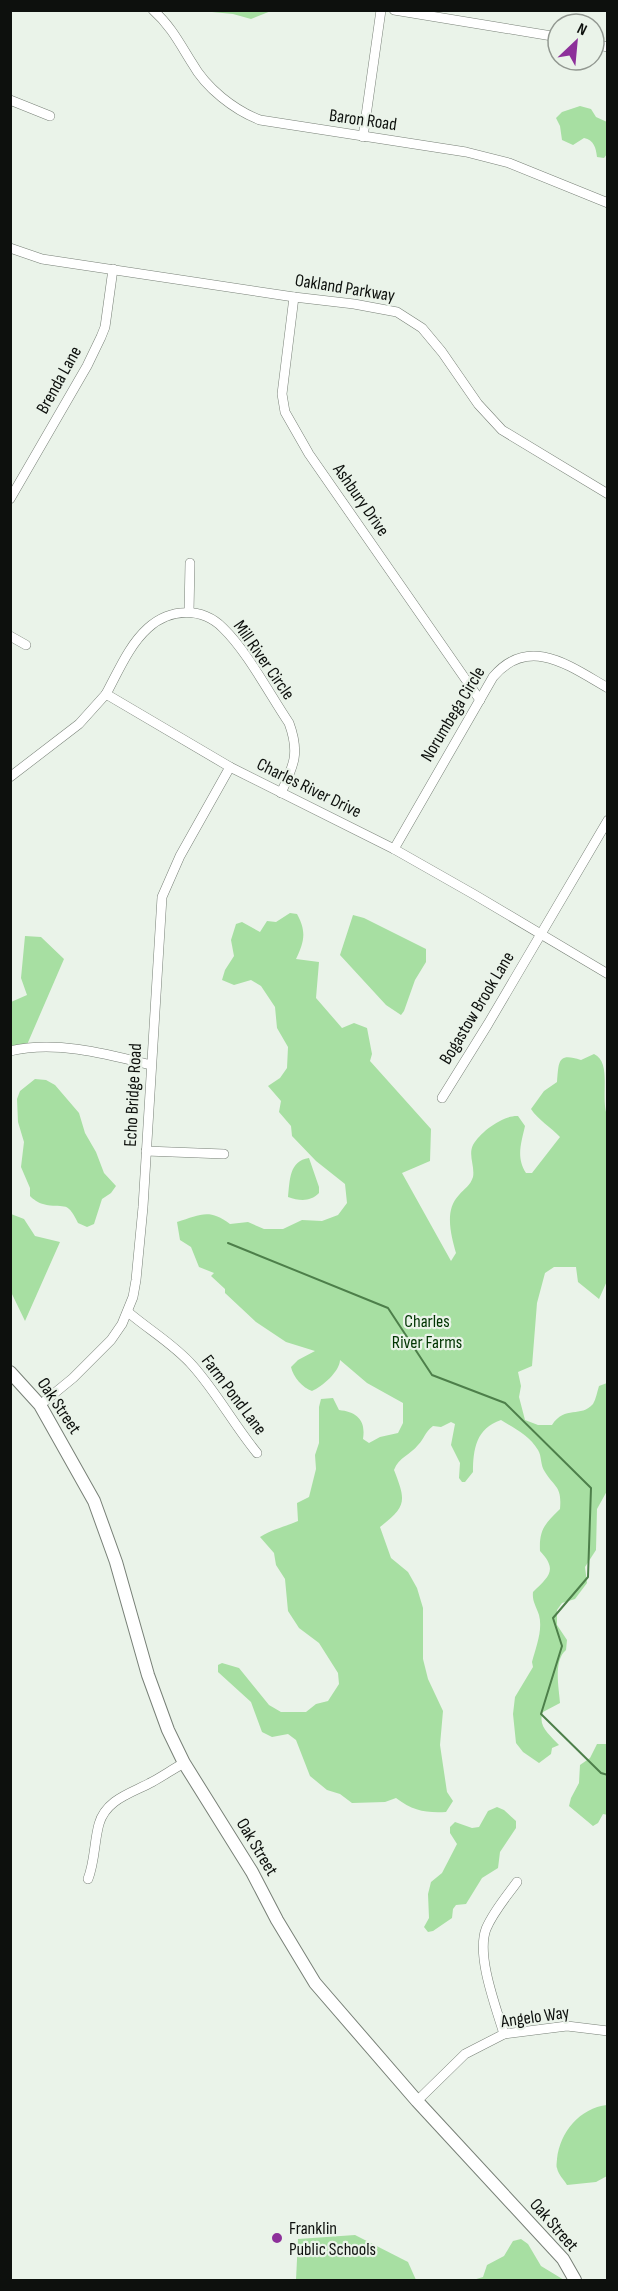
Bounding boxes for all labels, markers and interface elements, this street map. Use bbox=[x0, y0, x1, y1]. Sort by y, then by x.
north arrow bbox=[546, 12, 606, 72]
text: N bbox=[574, 19, 590, 40]
street label: Baron Road bbox=[328, 105, 398, 135]
street label: Oakland Parkway bbox=[294, 270, 396, 306]
street label: Brenda Lane bbox=[32, 343, 86, 417]
street label: Ashbury Drive bbox=[328, 459, 394, 540]
street label: Mill River Circle bbox=[229, 616, 299, 704]
street label: Norumbega Circle bbox=[416, 663, 490, 765]
street label: Charles River Drive bbox=[253, 754, 365, 822]
street label: Bogastow Brook Lane bbox=[435, 948, 519, 1068]
street label: Echo Bridge Road bbox=[120, 1043, 146, 1147]
park label: Charles River Farms bbox=[392, 1311, 462, 1353]
street label: Farm Pond Lane bbox=[197, 1351, 271, 1439]
street label: Oak Street bbox=[33, 1374, 86, 1439]
street label: Oak Street bbox=[232, 1814, 283, 1880]
street label: Angelo Way bbox=[499, 2002, 571, 2032]
street label: Oak Street bbox=[525, 2194, 583, 2256]
place label: Franklin Public Schools bbox=[289, 2218, 376, 2260]
marker: Franklin Public Schools bbox=[270, 2231, 284, 2245]

